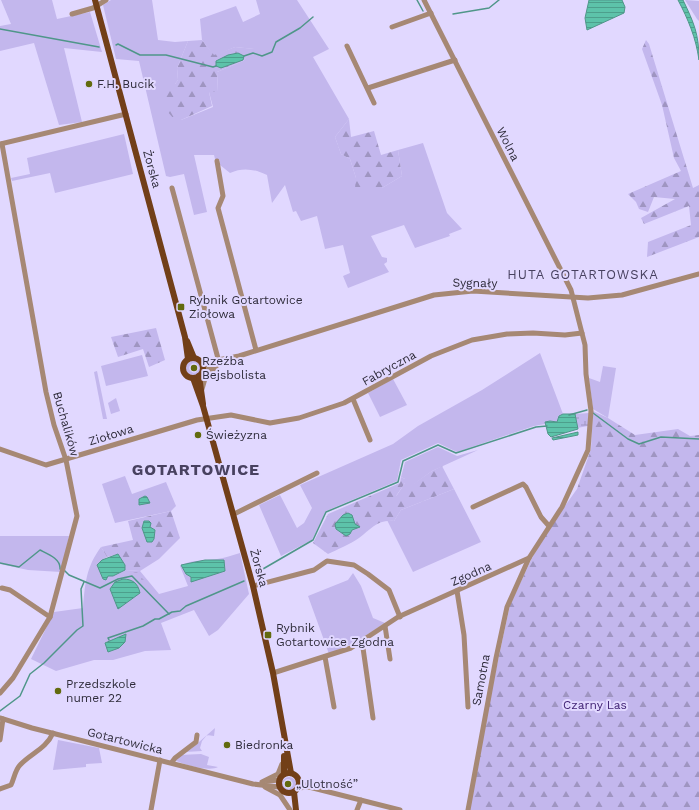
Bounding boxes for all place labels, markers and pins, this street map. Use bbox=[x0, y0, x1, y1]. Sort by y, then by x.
place label: F.H. Bucik bbox=[97, 77, 154, 91]
marker: F.H. Bucik bbox=[84, 79, 94, 89]
place label: Rybnik Gotartowice Ziołowa bbox=[189, 293, 303, 321]
marker: Rybnik Gotartowice Ziołowa bbox=[176, 302, 186, 312]
place label: Rzeźba Bejsbolista bbox=[202, 354, 266, 382]
marker: Rzeźba Bejsbolista bbox=[189, 363, 199, 373]
place label: Świeżyzna bbox=[206, 428, 267, 442]
marker: Świeżyzna bbox=[193, 430, 203, 440]
place label: Rybnik Gotartowice Zgodna bbox=[276, 621, 394, 649]
marker: Rybnik Gotartowice Zgodna bbox=[263, 630, 273, 640]
place label: Przedszkole numer 22 bbox=[66, 677, 136, 705]
marker: Przedszkole numer 22 bbox=[53, 686, 63, 696]
place label: Biedronka bbox=[235, 738, 293, 752]
marker: Biedronka bbox=[222, 740, 232, 750]
place label: „Ulotność” bbox=[296, 777, 358, 791]
marker: „Ulotność” bbox=[283, 779, 293, 789]

